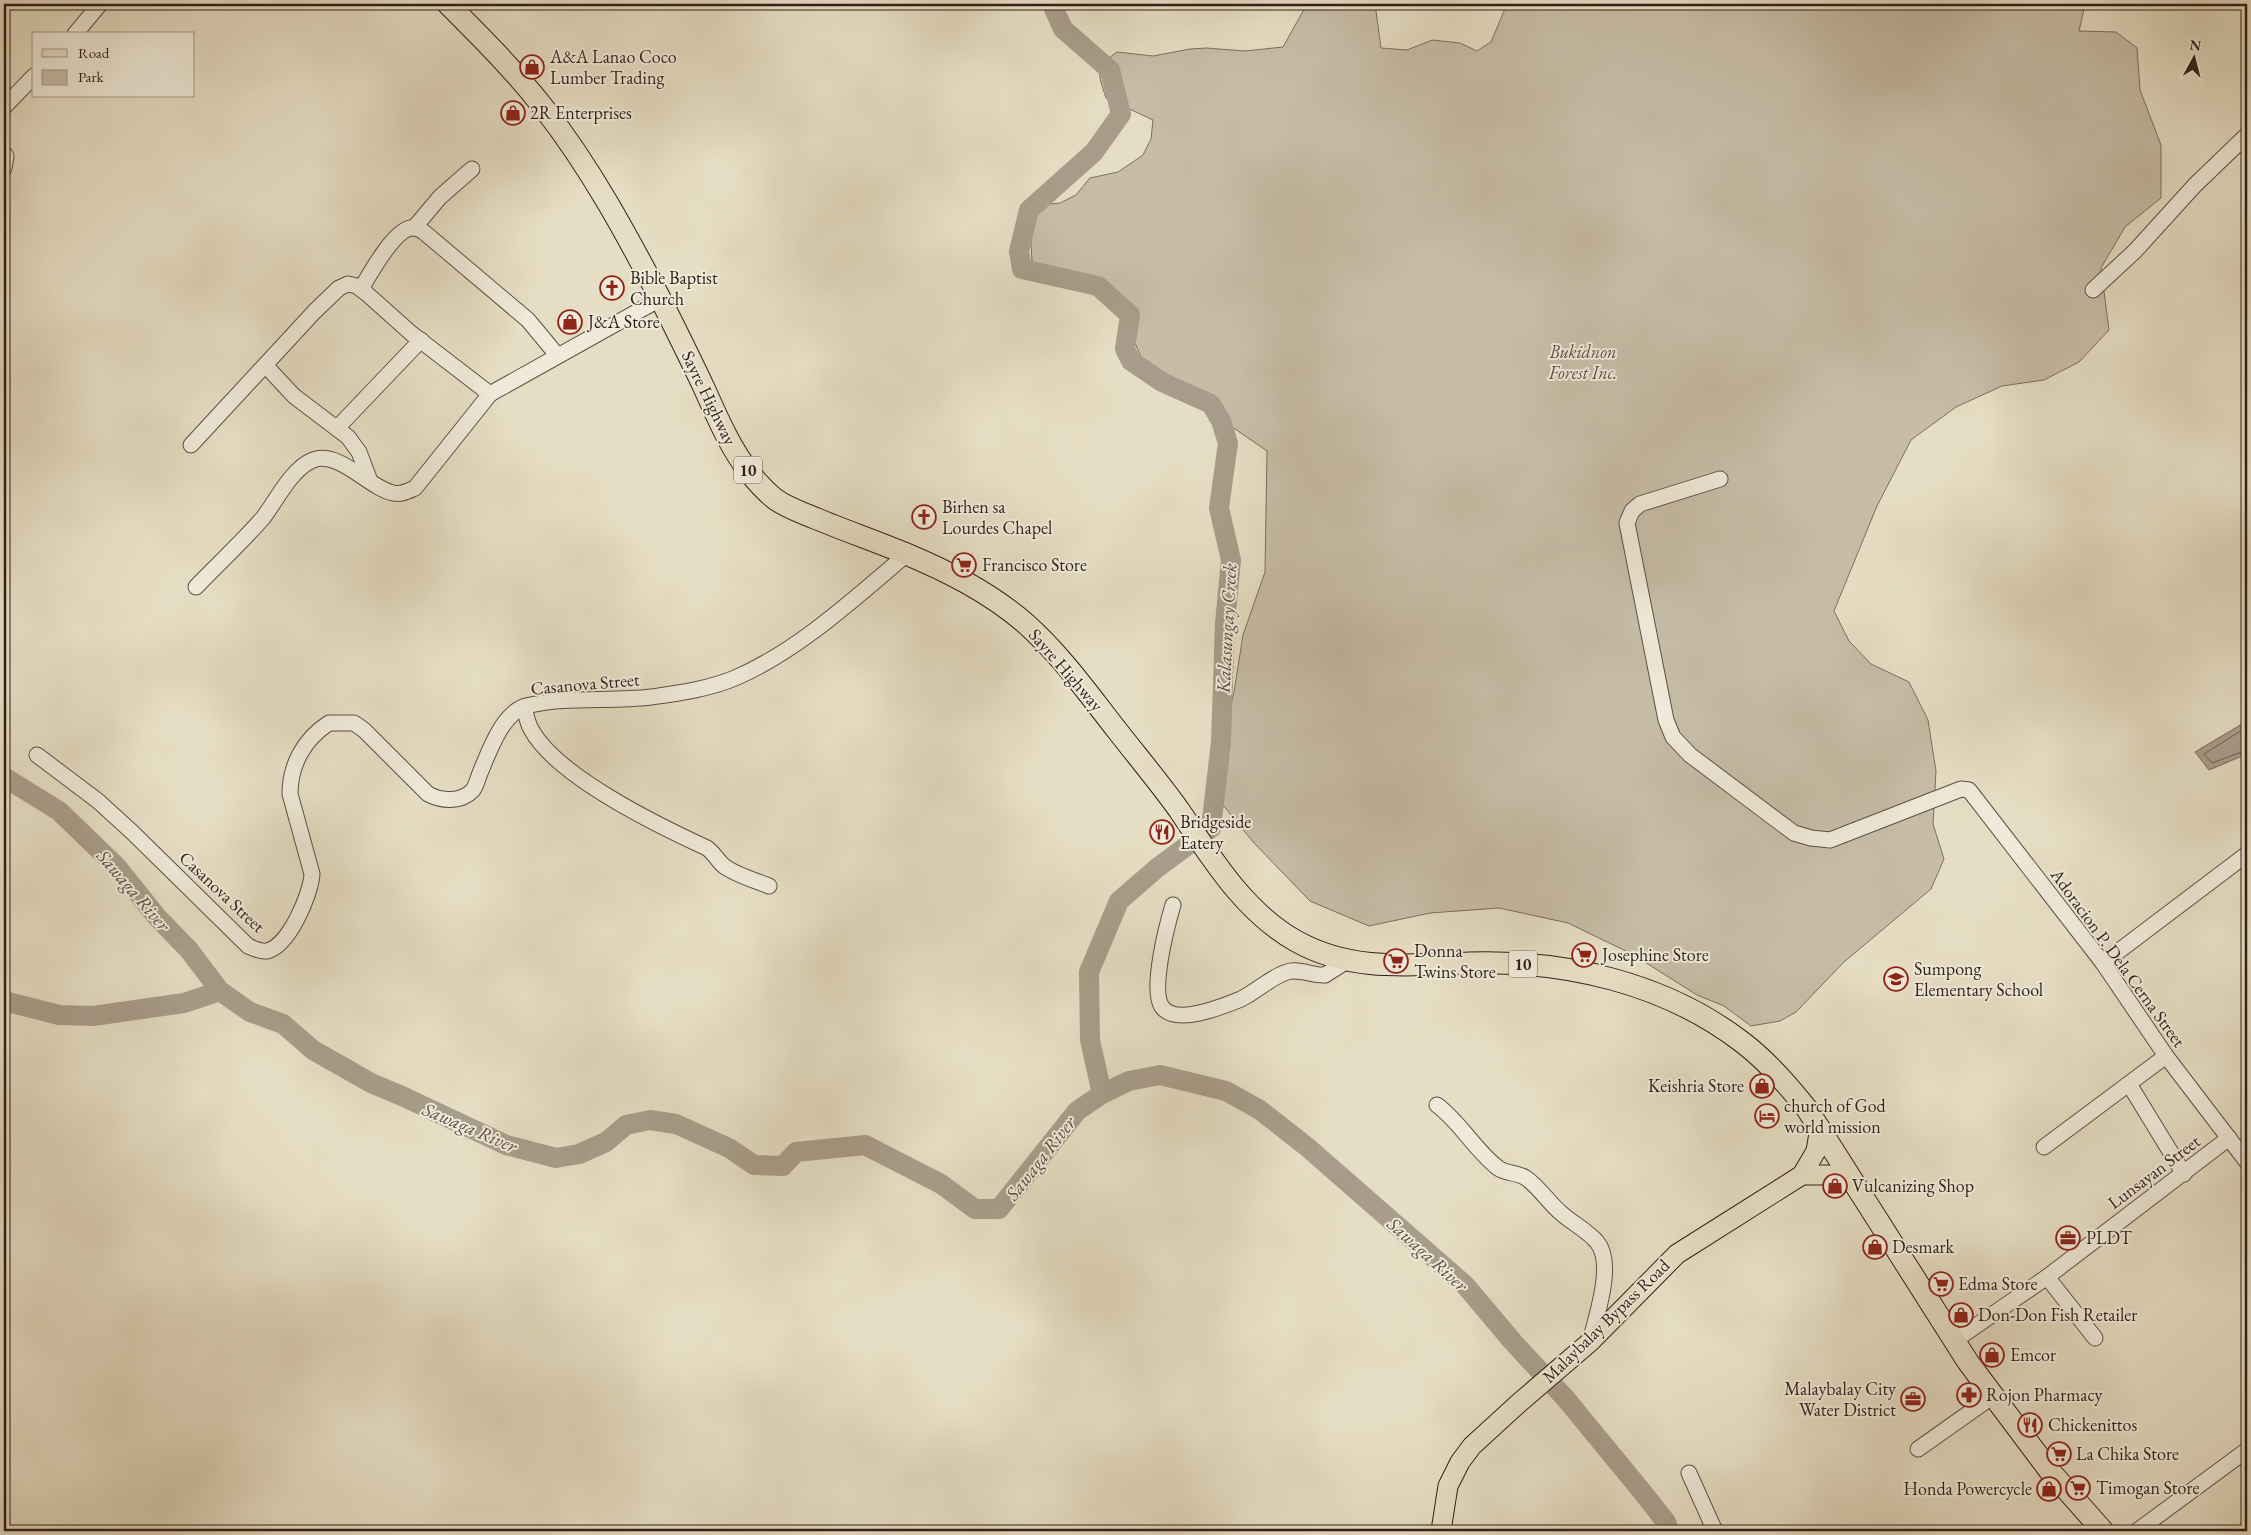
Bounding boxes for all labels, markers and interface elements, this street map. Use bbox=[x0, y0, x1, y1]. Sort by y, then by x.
legend bbox=[32, 32, 195, 98]
north arrow bbox=[2168, 32, 2218, 82]
text: N bbox=[2189, 35, 2203, 55]
text: Road bbox=[78, 43, 110, 62]
place label: A&A Lanao Coco Lumber Trading bbox=[549, 45, 677, 89]
shop icon: A&A Lanao Coco Lumber Trading bbox=[519, 54, 545, 80]
text: Park bbox=[78, 67, 105, 86]
shop icon: 2R Enterprises bbox=[500, 100, 526, 126]
place label: 2R Enterprises bbox=[530, 101, 632, 124]
place label: Bible Baptist Church bbox=[630, 266, 718, 310]
church icon: Bible Baptist Church bbox=[599, 275, 625, 301]
shop icon: J&A Store bbox=[557, 309, 583, 335]
place label: J&A Store bbox=[586, 310, 660, 333]
park label: Bukidnon Forest Inc. bbox=[1548, 340, 1617, 384]
street label: Sayre Highway bbox=[677, 347, 742, 449]
road number: 10 bbox=[734, 456, 762, 484]
place label: Birhen sa Lourdes Chapel bbox=[942, 495, 1052, 539]
church icon: Birhen sa Lourdes Chapel bbox=[911, 504, 937, 530]
supermarket icon: Francisco Store bbox=[951, 552, 977, 578]
place label: Francisco Store bbox=[982, 553, 1087, 576]
water label: Kalasungay Creek bbox=[1211, 562, 1242, 695]
street label: Sayre Highway bbox=[1024, 623, 1109, 716]
street label: Casanova Street bbox=[530, 667, 641, 700]
place label: Bridgeside Eatery bbox=[1180, 810, 1251, 854]
restaurant icon: Bridgeside Eatery bbox=[1149, 819, 1175, 845]
water label: Sawaga River bbox=[91, 844, 176, 937]
street label: Casanova Street bbox=[175, 846, 270, 937]
street label: Adoracion P. Dela Cerna Street bbox=[2045, 863, 2191, 1052]
place label: Donna Twins Store bbox=[1414, 939, 1496, 983]
supermarket icon: Josephine Store bbox=[1571, 942, 1597, 968]
place label: Josephine Store bbox=[1600, 943, 1709, 966]
supermarket icon: Donna Twins Store bbox=[1383, 948, 1409, 974]
road number: 10 bbox=[1509, 951, 1537, 978]
place label: Sumpong Elementary School bbox=[1914, 957, 2043, 1001]
school or university icon: Sumpong Elementary School bbox=[1883, 966, 1909, 992]
shop icon: Keishria Store bbox=[1749, 1073, 1775, 1099]
place label: Keishria Store bbox=[1648, 1074, 1744, 1097]
place label: church of God world mission bbox=[1784, 1094, 1887, 1138]
water label: Sawaga River bbox=[418, 1096, 521, 1159]
hotel icon: church of God world mission bbox=[1754, 1103, 1780, 1129]
water label: Sawaga River bbox=[999, 1111, 1082, 1206]
street label: Lunsayan Street bbox=[2103, 1129, 2205, 1214]
shop icon: Vulcanizing Shop bbox=[1822, 1173, 1848, 1199]
place label: Vulcanizing Shop bbox=[1852, 1174, 1974, 1197]
water label: Sawaga River bbox=[1381, 1211, 1474, 1298]
office icon: PLDT bbox=[2055, 1225, 2081, 1251]
place label: PLDT bbox=[2086, 1226, 2133, 1249]
shop icon: Desmark bbox=[1862, 1234, 1888, 1260]
place label: Desmark bbox=[1892, 1235, 1955, 1258]
street label: Malaybalay Bypass Road bbox=[1537, 1253, 1675, 1387]
supermarket icon: Edma Store bbox=[1928, 1271, 1954, 1297]
place label: Edma Store bbox=[1958, 1272, 2038, 1295]
shop icon: Don-Don Fish Retailer bbox=[1948, 1302, 1974, 1328]
place label: Don-Don Fish Retailer bbox=[1978, 1303, 2137, 1326]
shop icon: Emcor bbox=[1979, 1342, 2005, 1368]
place label: Emcor bbox=[2010, 1343, 2056, 1366]
place label: Malaybalay City Water District bbox=[1784, 1377, 1896, 1421]
pharmacy icon: Rojon Pharmacy bbox=[1956, 1382, 1982, 1408]
place label: Rojon Pharmacy bbox=[1986, 1383, 2102, 1406]
office icon: Malaybalay City Water District bbox=[1900, 1386, 1926, 1412]
restaurant icon: Chickenittos bbox=[2017, 1412, 2043, 1438]
place label: Chickenittos bbox=[2048, 1413, 2137, 1436]
supermarket icon: La Chika Store bbox=[2046, 1441, 2072, 1467]
place label: La Chika Store bbox=[2076, 1442, 2179, 1465]
supermarket icon: Timogan Store bbox=[2065, 1475, 2091, 1501]
shop icon: Honda Powercycle bbox=[2036, 1476, 2062, 1502]
place label: Timogan Store bbox=[2096, 1476, 2199, 1499]
place label: Honda Powercycle bbox=[1903, 1477, 2032, 1500]

